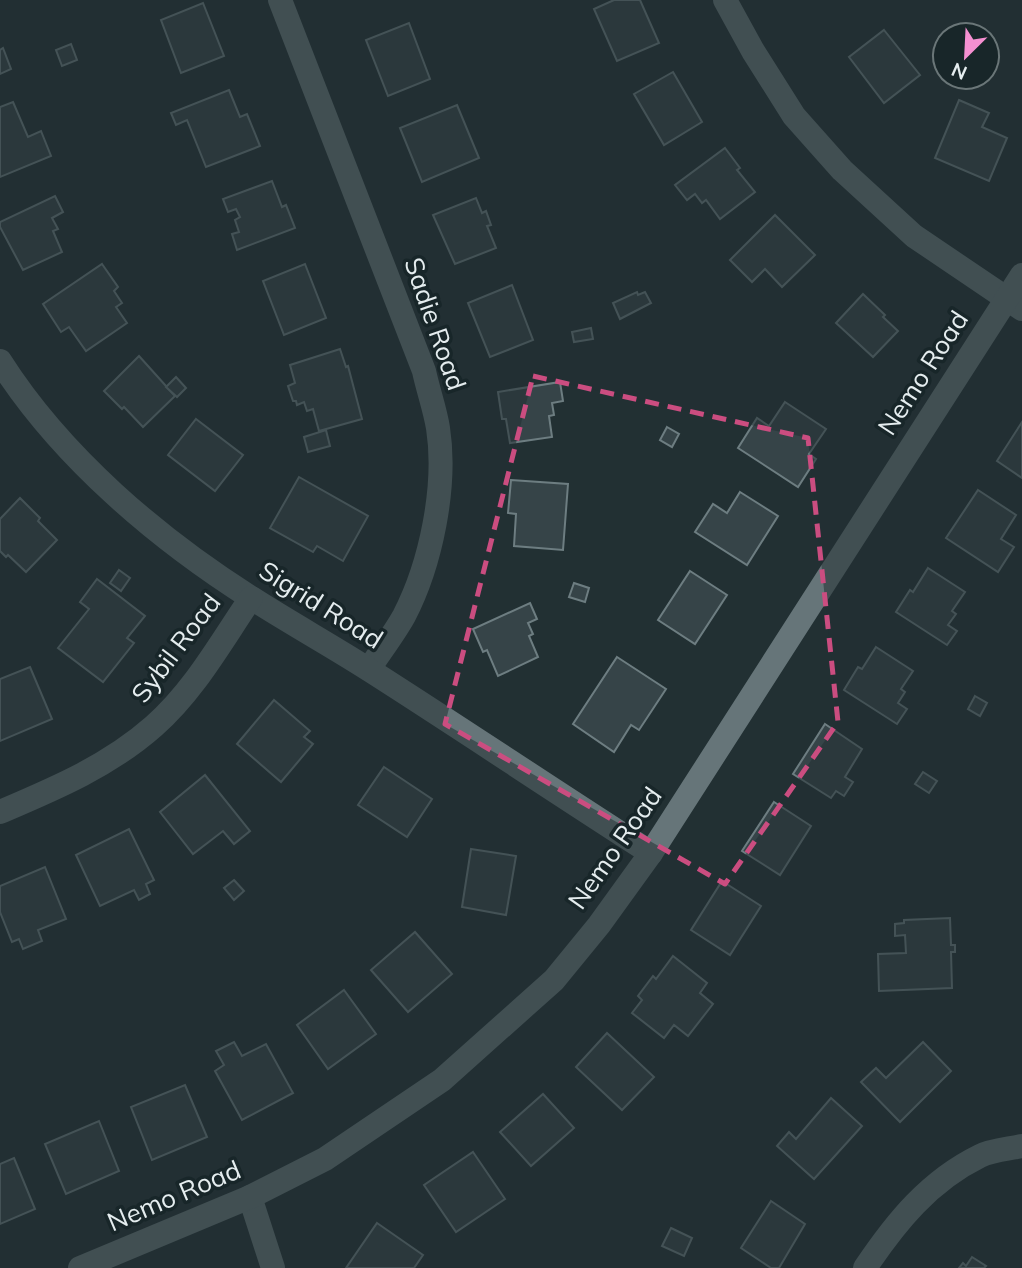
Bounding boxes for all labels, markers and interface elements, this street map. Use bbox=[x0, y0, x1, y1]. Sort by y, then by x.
north arrow bbox=[931, 21, 1001, 91]
text: N bbox=[948, 58, 971, 85]
street label: Sadie Road bbox=[397, 253, 474, 395]
street label: Nemo Road bbox=[870, 304, 975, 441]
street label: Sigrid Road bbox=[253, 554, 389, 656]
street label: Sybil Road bbox=[124, 587, 227, 709]
street label: Nemo Road bbox=[560, 780, 669, 915]
street label: Nemo Road bbox=[102, 1153, 246, 1238]

